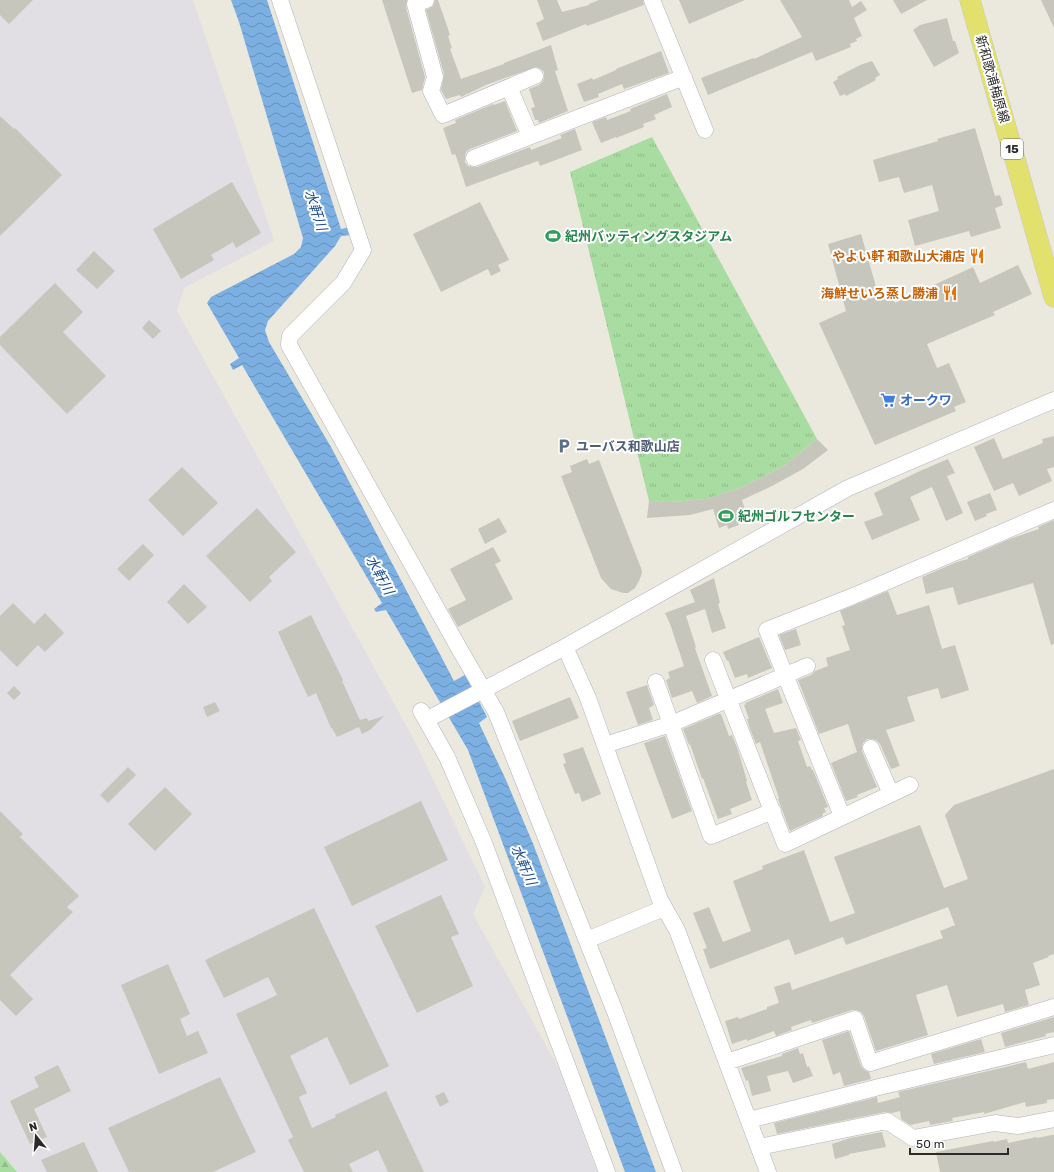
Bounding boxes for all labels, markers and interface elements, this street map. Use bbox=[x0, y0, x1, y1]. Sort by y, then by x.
street label: 新和歌浦梅原線 bbox=[973, 33, 1012, 125]
road number: 15 bbox=[1001, 139, 1023, 159]
water label: 水軒川 bbox=[301, 188, 331, 235]
sports icon: 紀州バッティングスタジアム bbox=[544, 227, 562, 245]
place label: 紀州バッティングスタジアム bbox=[565, 229, 732, 244]
restaurant icon: やよい軒 和歌山大浦店 bbox=[968, 247, 986, 265]
place label: やよい軒 和歌山大浦店 bbox=[832, 249, 965, 264]
restaurant icon: 海鮮せいろ蒸し勝浦 bbox=[941, 284, 959, 302]
place label: 海鮮せいろ蒸し勝浦 bbox=[821, 286, 938, 301]
supermarket icon: オークワ bbox=[879, 391, 897, 409]
place label: オークワ bbox=[900, 393, 952, 408]
parking icon: ユーバス和歌山店 bbox=[555, 437, 573, 455]
place label: ユーバス和歌山店 bbox=[576, 439, 680, 454]
sports icon: 紀州ゴルフセンター bbox=[717, 507, 735, 525]
place label: 紀州ゴルフセンター bbox=[738, 509, 855, 524]
water label: 水軒川 bbox=[362, 553, 398, 599]
water label: 水軒川 bbox=[507, 843, 541, 890]
north arrow bbox=[16, 1116, 56, 1156]
text: N bbox=[28, 1120, 39, 1134]
scale bar bbox=[910, 1130, 1008, 1156]
text: 50 m bbox=[916, 1137, 944, 1151]

